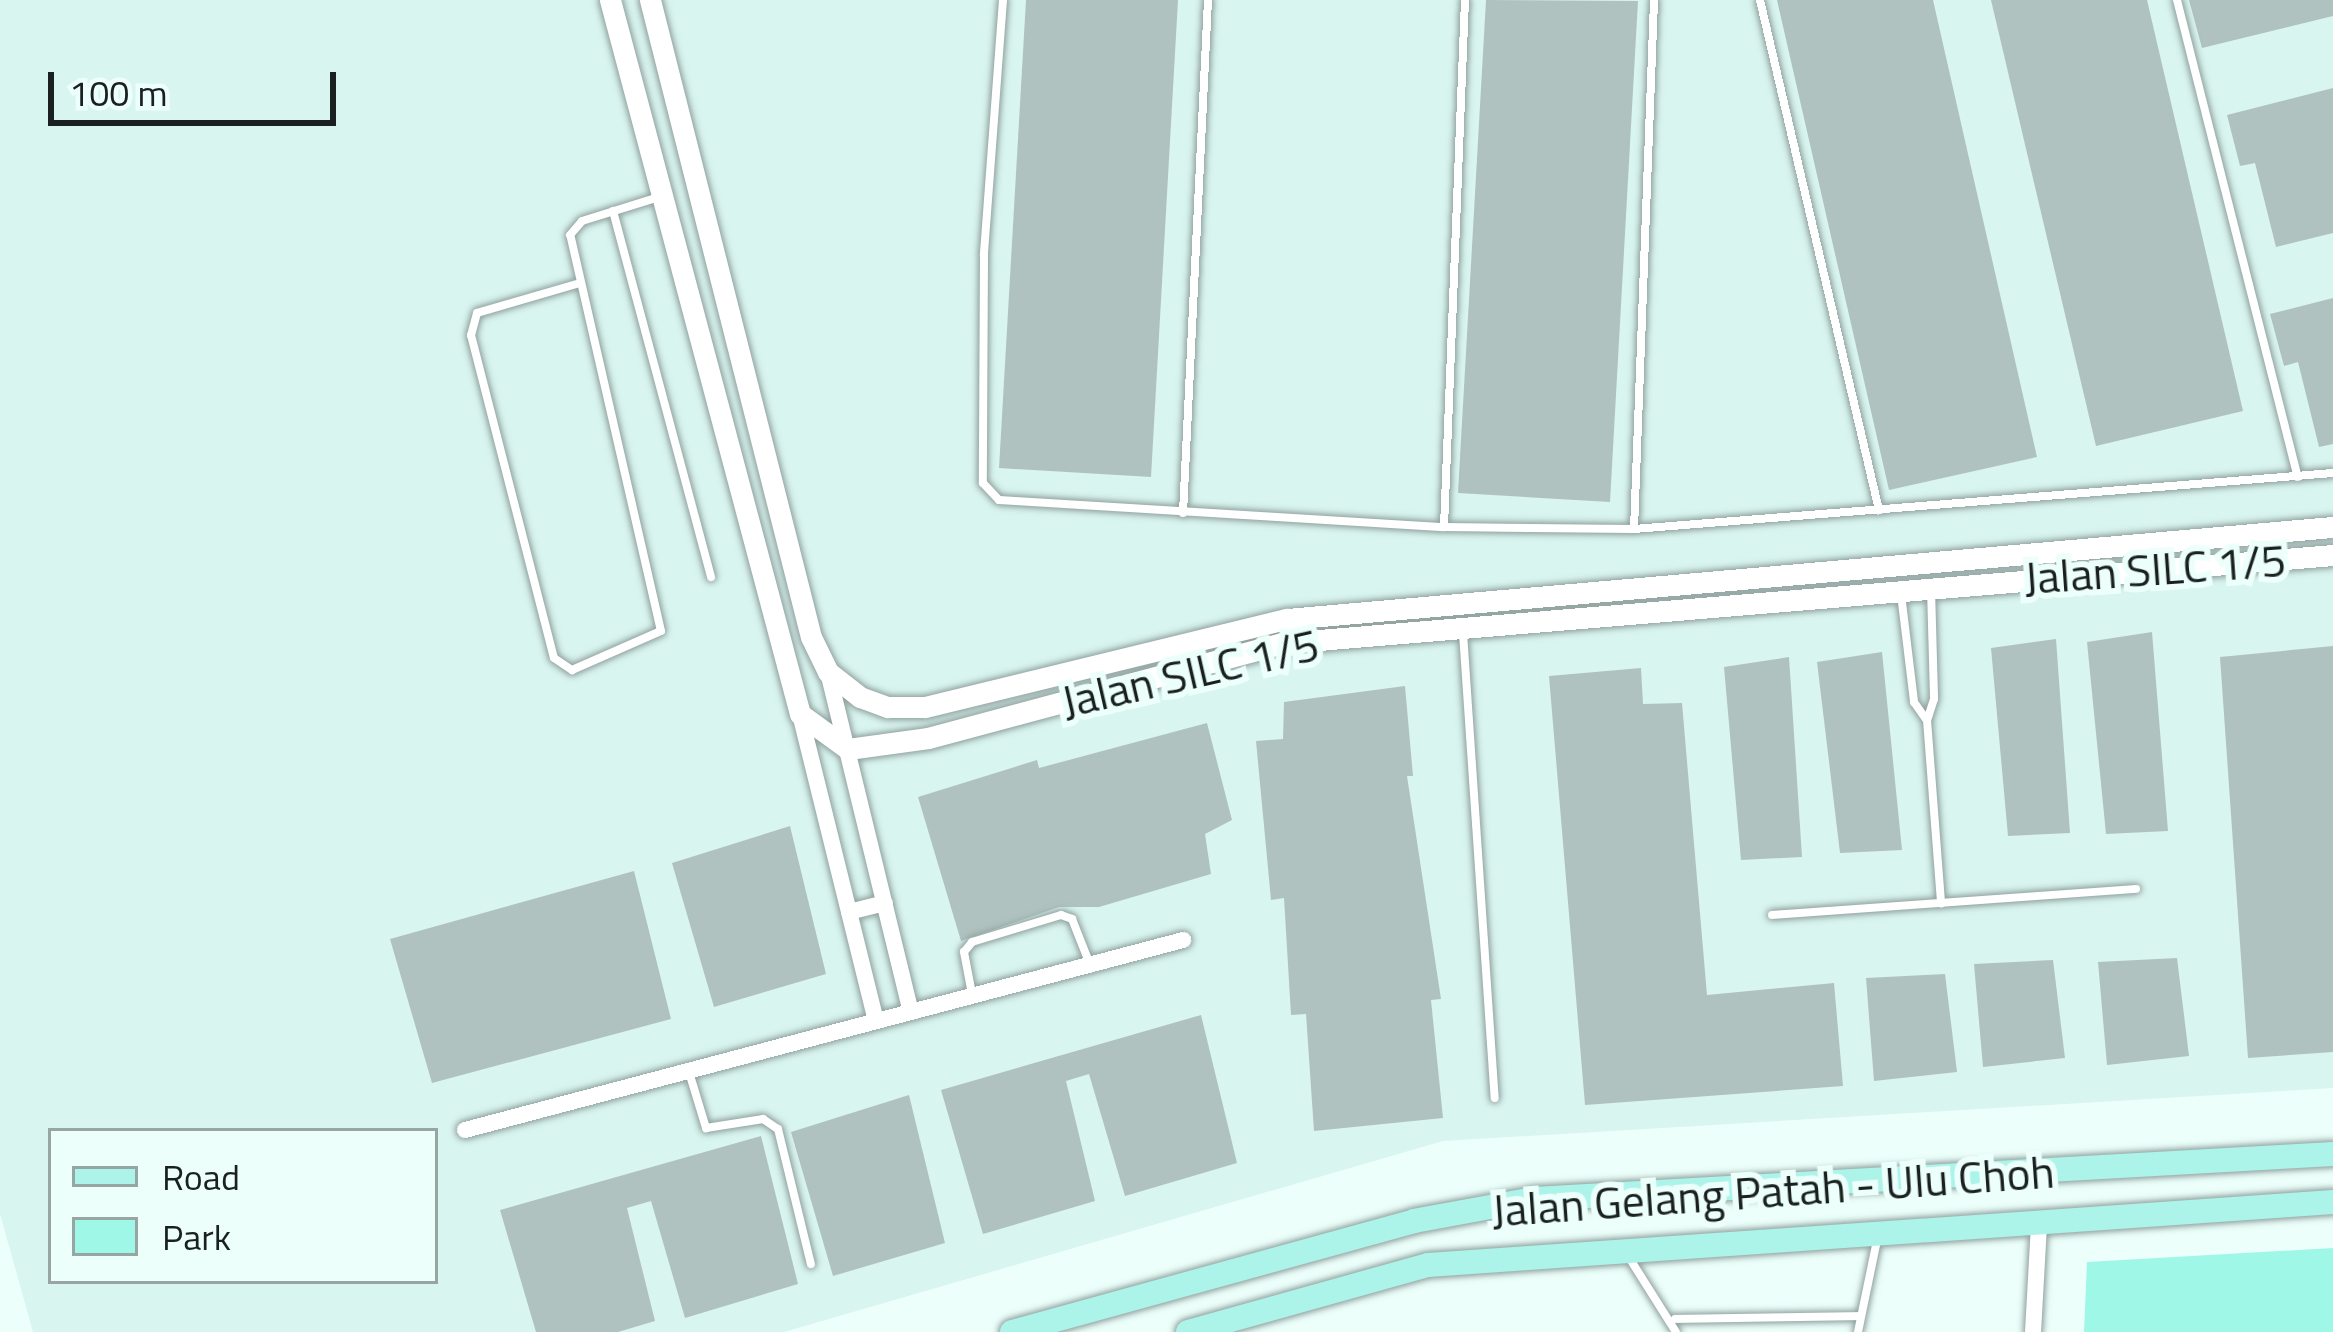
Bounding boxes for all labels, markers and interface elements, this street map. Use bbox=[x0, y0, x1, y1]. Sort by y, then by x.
scale bar bbox=[54, 48, 342, 122]
text: 100 m bbox=[69, 65, 168, 120]
street label: Jalan SILC 1/5 bbox=[2022, 533, 2288, 605]
street label: Jalan SILC 1/5 bbox=[1056, 617, 1324, 729]
legend bbox=[48, 1128, 438, 1284]
street label: Jalan Gelang Patah - Ulu Choh bbox=[1490, 1144, 2056, 1238]
text: Road bbox=[162, 1149, 240, 1204]
text: Park bbox=[162, 1209, 231, 1264]

